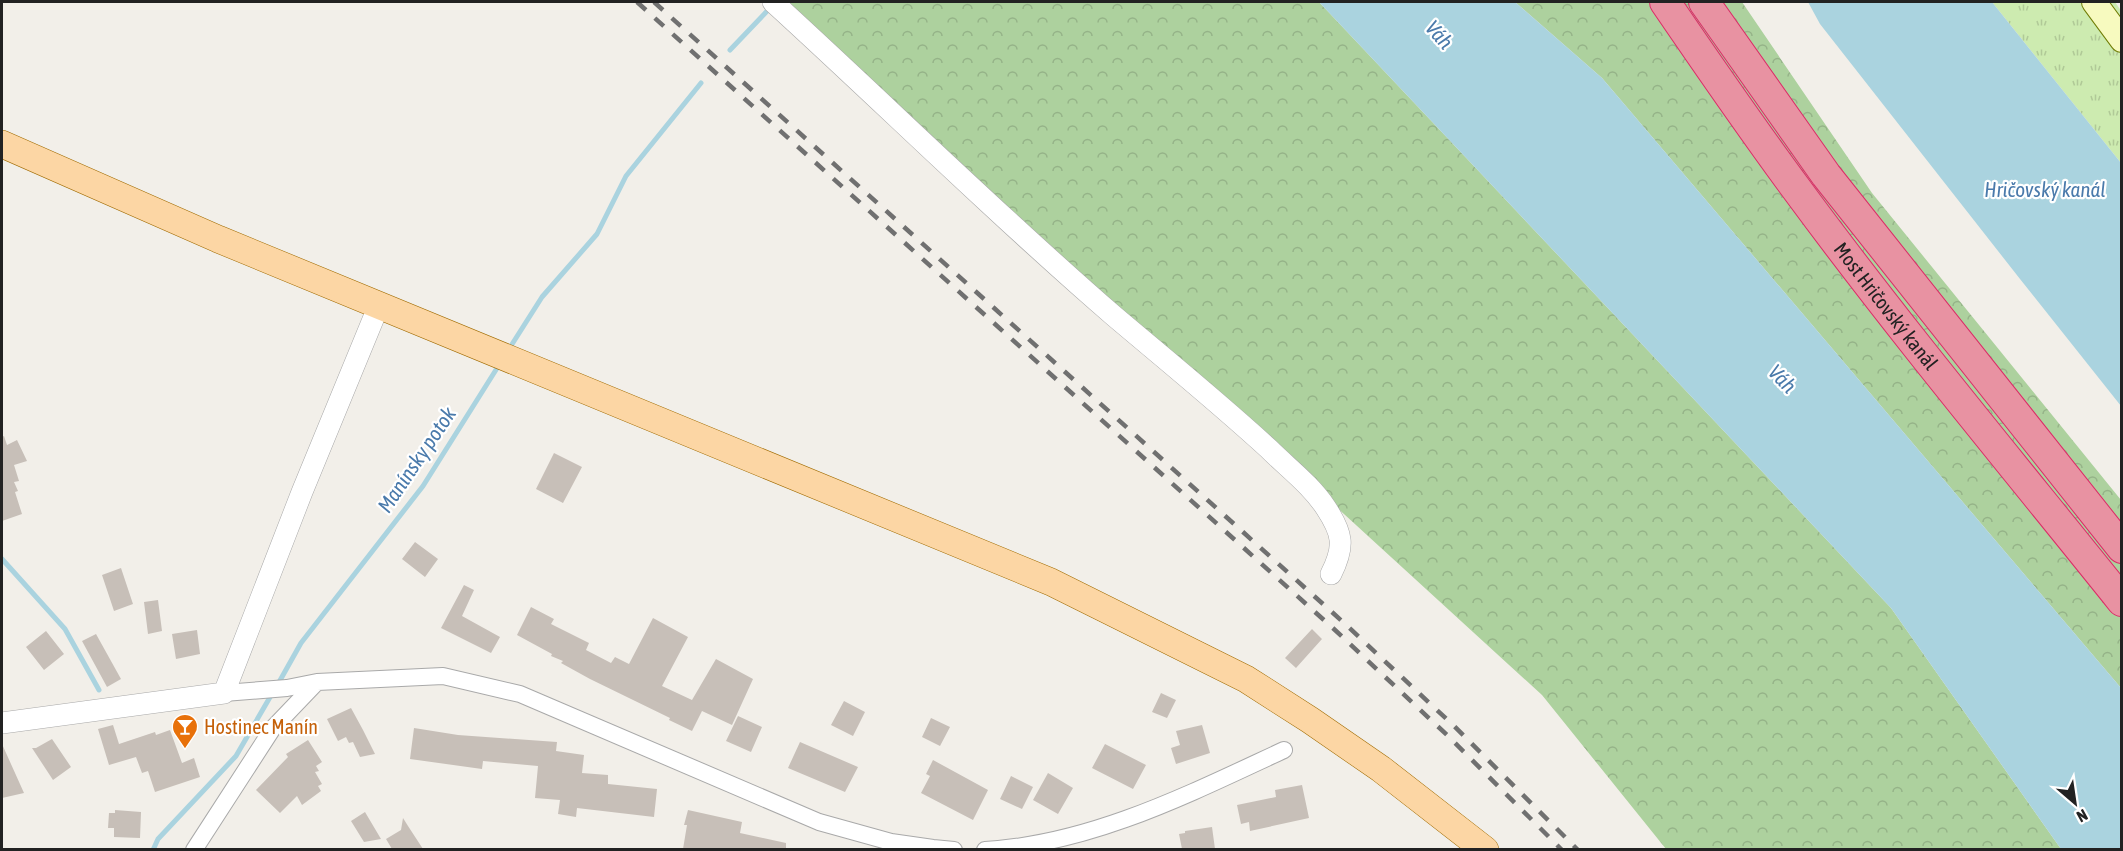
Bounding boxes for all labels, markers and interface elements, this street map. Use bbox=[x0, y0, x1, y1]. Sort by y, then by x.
water label: Váh bbox=[1421, 15, 1459, 53]
water label: Hričovský kanál bbox=[1984, 177, 2106, 201]
street label: Most Hričovský kanál bbox=[1830, 238, 1943, 375]
water label: Váh bbox=[1764, 359, 1802, 397]
water label: Manínsky potok bbox=[372, 402, 461, 517]
bar icon: Hostinec Manín bbox=[170, 712, 200, 750]
place label: Hostinec Manín bbox=[204, 715, 318, 738]
north arrow bbox=[2045, 773, 2105, 833]
text: N bbox=[2074, 806, 2091, 826]

